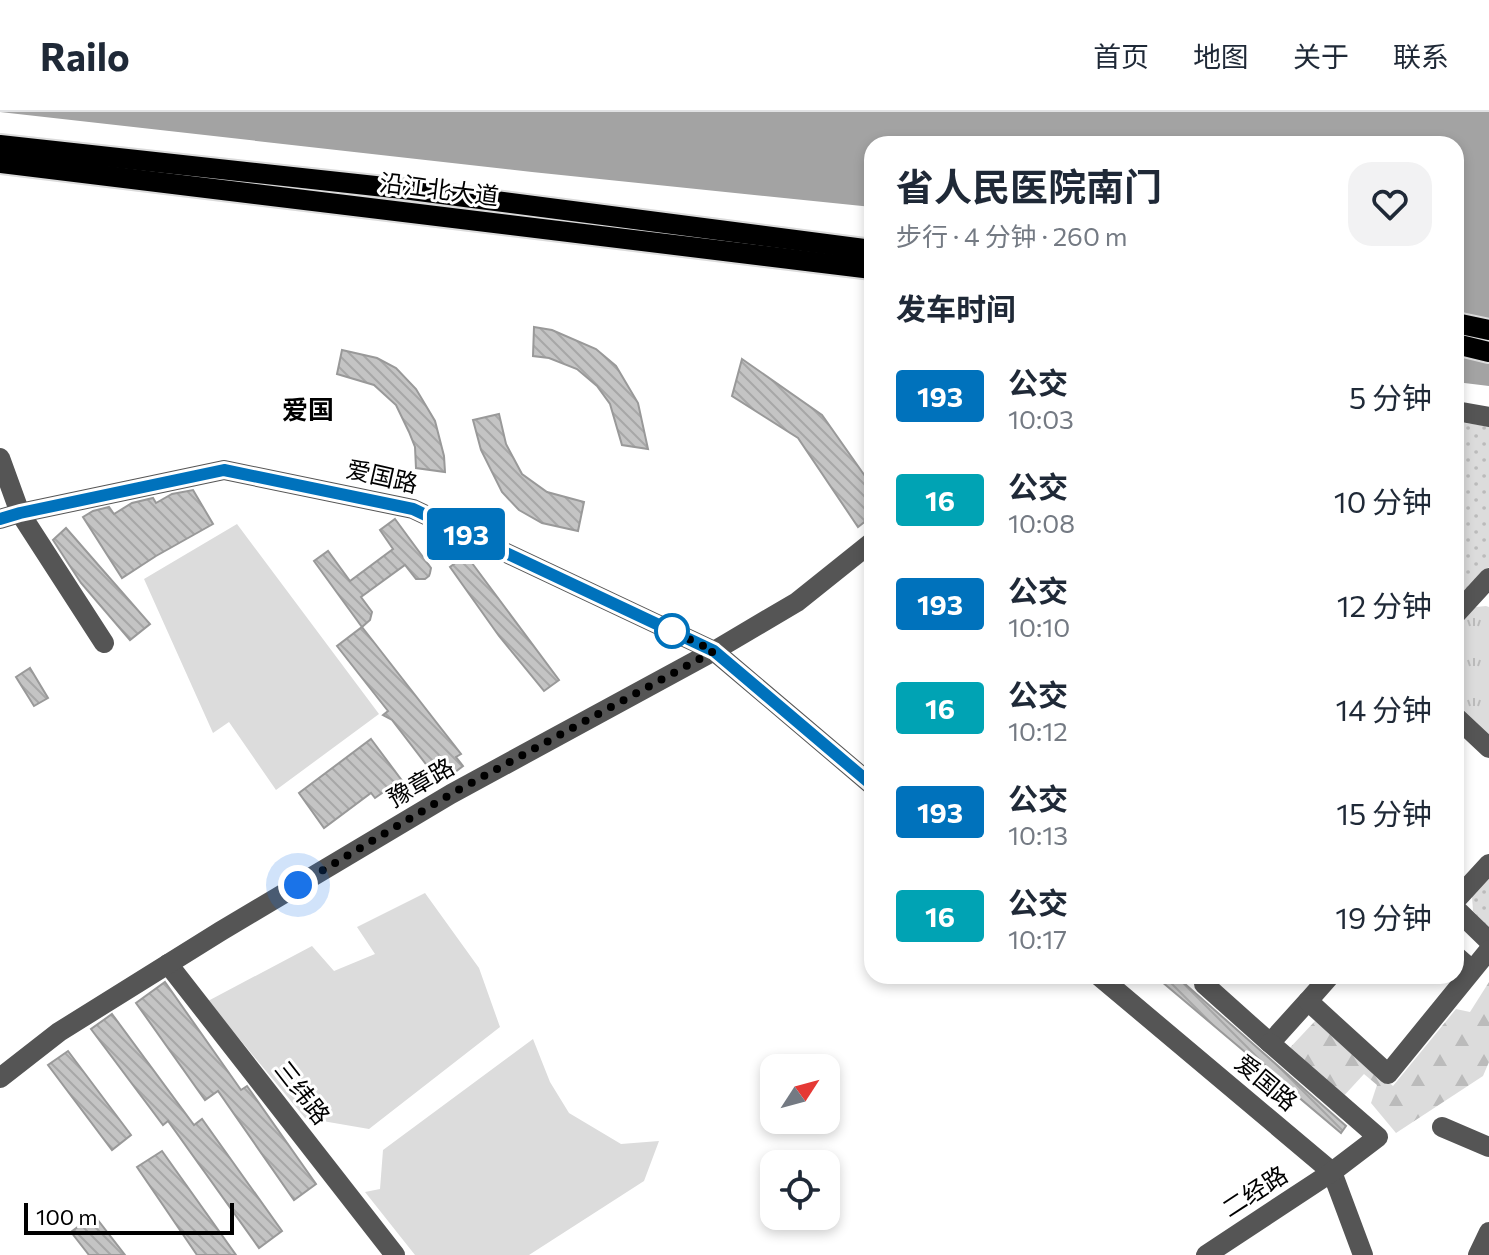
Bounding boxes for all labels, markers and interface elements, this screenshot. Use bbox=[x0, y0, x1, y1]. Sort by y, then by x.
text: Railo bbox=[40, 32, 130, 79]
text: 首页 bbox=[1093, 39, 1149, 73]
text: 地图 bbox=[1193, 39, 1249, 73]
text: 关于 bbox=[1293, 39, 1349, 73]
text: 联系 bbox=[1393, 39, 1449, 73]
text: 省人民医院南门 bbox=[896, 162, 1162, 209]
button: heart bbox=[1348, 162, 1432, 246]
street label: 沿江北大道 bbox=[378, 167, 501, 210]
text: 步行 · 4 分钟 · 260 m bbox=[896, 220, 1128, 251]
text: 发车时间 bbox=[896, 289, 1016, 326]
text: 公交 bbox=[1008, 363, 1068, 400]
text: 5 分钟 bbox=[1349, 378, 1432, 415]
text: 193 bbox=[917, 379, 963, 413]
district label: 爱国 bbox=[282, 393, 334, 424]
text: 10:03 bbox=[1008, 403, 1074, 434]
street label: 爱国路 bbox=[344, 453, 421, 498]
text: 公交 bbox=[1008, 467, 1068, 504]
text: 10 分钟 bbox=[1334, 482, 1432, 519]
text: 16 bbox=[925, 483, 955, 517]
text: 10:08 bbox=[1008, 507, 1075, 538]
line badge: 193 bbox=[420, 508, 512, 560]
text: 193 bbox=[443, 517, 489, 551]
text: 公交 bbox=[1008, 571, 1068, 608]
text: 12 分钟 bbox=[1337, 586, 1432, 623]
text: 193 bbox=[917, 587, 963, 621]
text: 10:10 bbox=[1008, 611, 1070, 642]
unlabelled marker bbox=[655, 614, 689, 648]
text: 公交 bbox=[1008, 675, 1068, 712]
text: 14 分钟 bbox=[1335, 690, 1432, 727]
text: 16 bbox=[925, 691, 955, 725]
text: 10:12 bbox=[1008, 715, 1068, 746]
street label: 豫章路 bbox=[382, 751, 459, 812]
text: 公交 bbox=[1008, 779, 1068, 816]
text: 15 分钟 bbox=[1336, 794, 1432, 831]
text: 193 bbox=[917, 795, 963, 829]
text: 10:13 bbox=[1008, 819, 1068, 850]
your location bbox=[278, 865, 318, 905]
text: 公交 bbox=[1008, 883, 1068, 920]
text: 19 分钟 bbox=[1335, 898, 1432, 935]
text: 16 bbox=[925, 899, 955, 933]
text: 10:17 bbox=[1008, 923, 1067, 954]
street label: 爱国路 bbox=[1230, 1048, 1304, 1116]
north arrow bbox=[760, 1054, 840, 1134]
map controls bbox=[760, 1054, 840, 1230]
street label: 三纬路 bbox=[270, 1055, 337, 1129]
button: locate bbox=[760, 1150, 840, 1230]
street label: 二经路 bbox=[1216, 1159, 1292, 1223]
scale bar bbox=[24, 1199, 234, 1235]
text: 100 m bbox=[36, 1203, 98, 1230]

